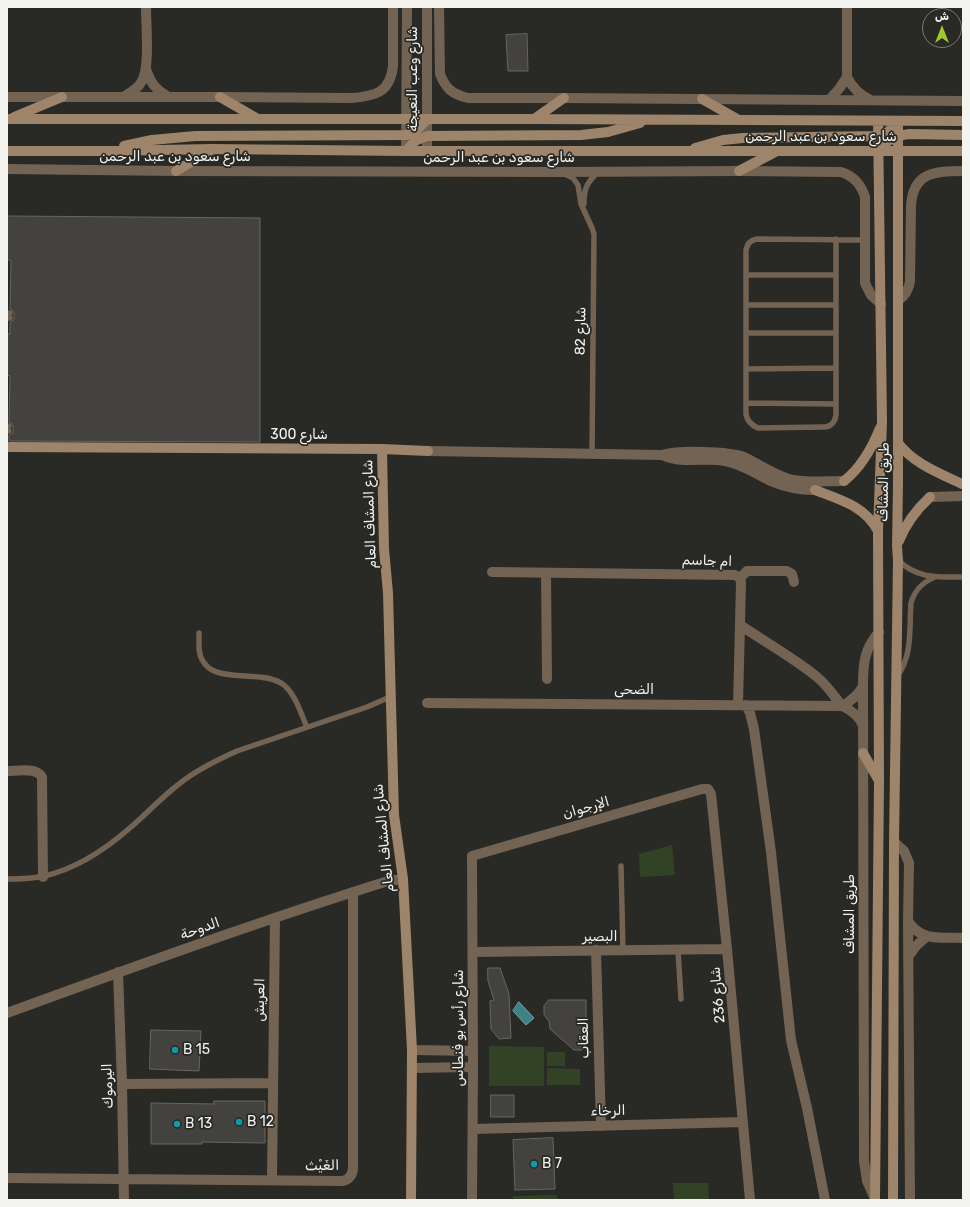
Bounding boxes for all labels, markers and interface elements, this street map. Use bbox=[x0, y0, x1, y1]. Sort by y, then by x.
north arrow bbox=[922, 8, 962, 48]
text: ش bbox=[935, 10, 949, 23]
street label: شارع وعب النعيجة bbox=[405, 26, 421, 132]
street label: شارع سعود بن عبد الرحمن bbox=[745, 129, 897, 145]
street label: شارع سعود بن عبد الرحمن bbox=[99, 149, 251, 165]
street label: شارع سعود بن عبد الرحمن bbox=[423, 150, 575, 166]
street label: شارع 82 bbox=[572, 307, 590, 355]
street label: شارع 300 bbox=[270, 427, 328, 443]
street label: طريق المشاف bbox=[875, 442, 893, 522]
street label: شارع المشاف العام bbox=[360, 459, 380, 569]
street label: ام جاسم bbox=[682, 552, 732, 570]
street label: الضحى bbox=[614, 682, 654, 698]
street label: شارع المشاف العام bbox=[370, 783, 398, 893]
street label: الإرجوان bbox=[561, 793, 611, 823]
street label: طريق المشاف bbox=[842, 874, 858, 954]
street label: الدوحة bbox=[178, 914, 222, 944]
street label: البصير bbox=[582, 929, 618, 945]
street label: شارع 236 bbox=[707, 966, 729, 1024]
street label: شارع رأس بو فنطاس bbox=[451, 969, 467, 1087]
street label: العريش bbox=[251, 978, 269, 1022]
street label: العقاب bbox=[575, 1017, 593, 1059]
place label: B 15 bbox=[183, 1042, 210, 1058]
marker: B 15 bbox=[170, 1045, 180, 1055]
street label: اليرموك bbox=[99, 1063, 117, 1109]
street label: الرخاء bbox=[590, 1102, 626, 1120]
place label: B 12 bbox=[247, 1114, 274, 1130]
place label: B 13 bbox=[185, 1116, 212, 1132]
marker: B 12 bbox=[234, 1117, 244, 1127]
marker: B 13 bbox=[172, 1119, 182, 1129]
place label: B 7 bbox=[542, 1156, 562, 1172]
street label: الغَيْث bbox=[305, 1157, 339, 1175]
marker: B 7 bbox=[529, 1159, 539, 1169]

